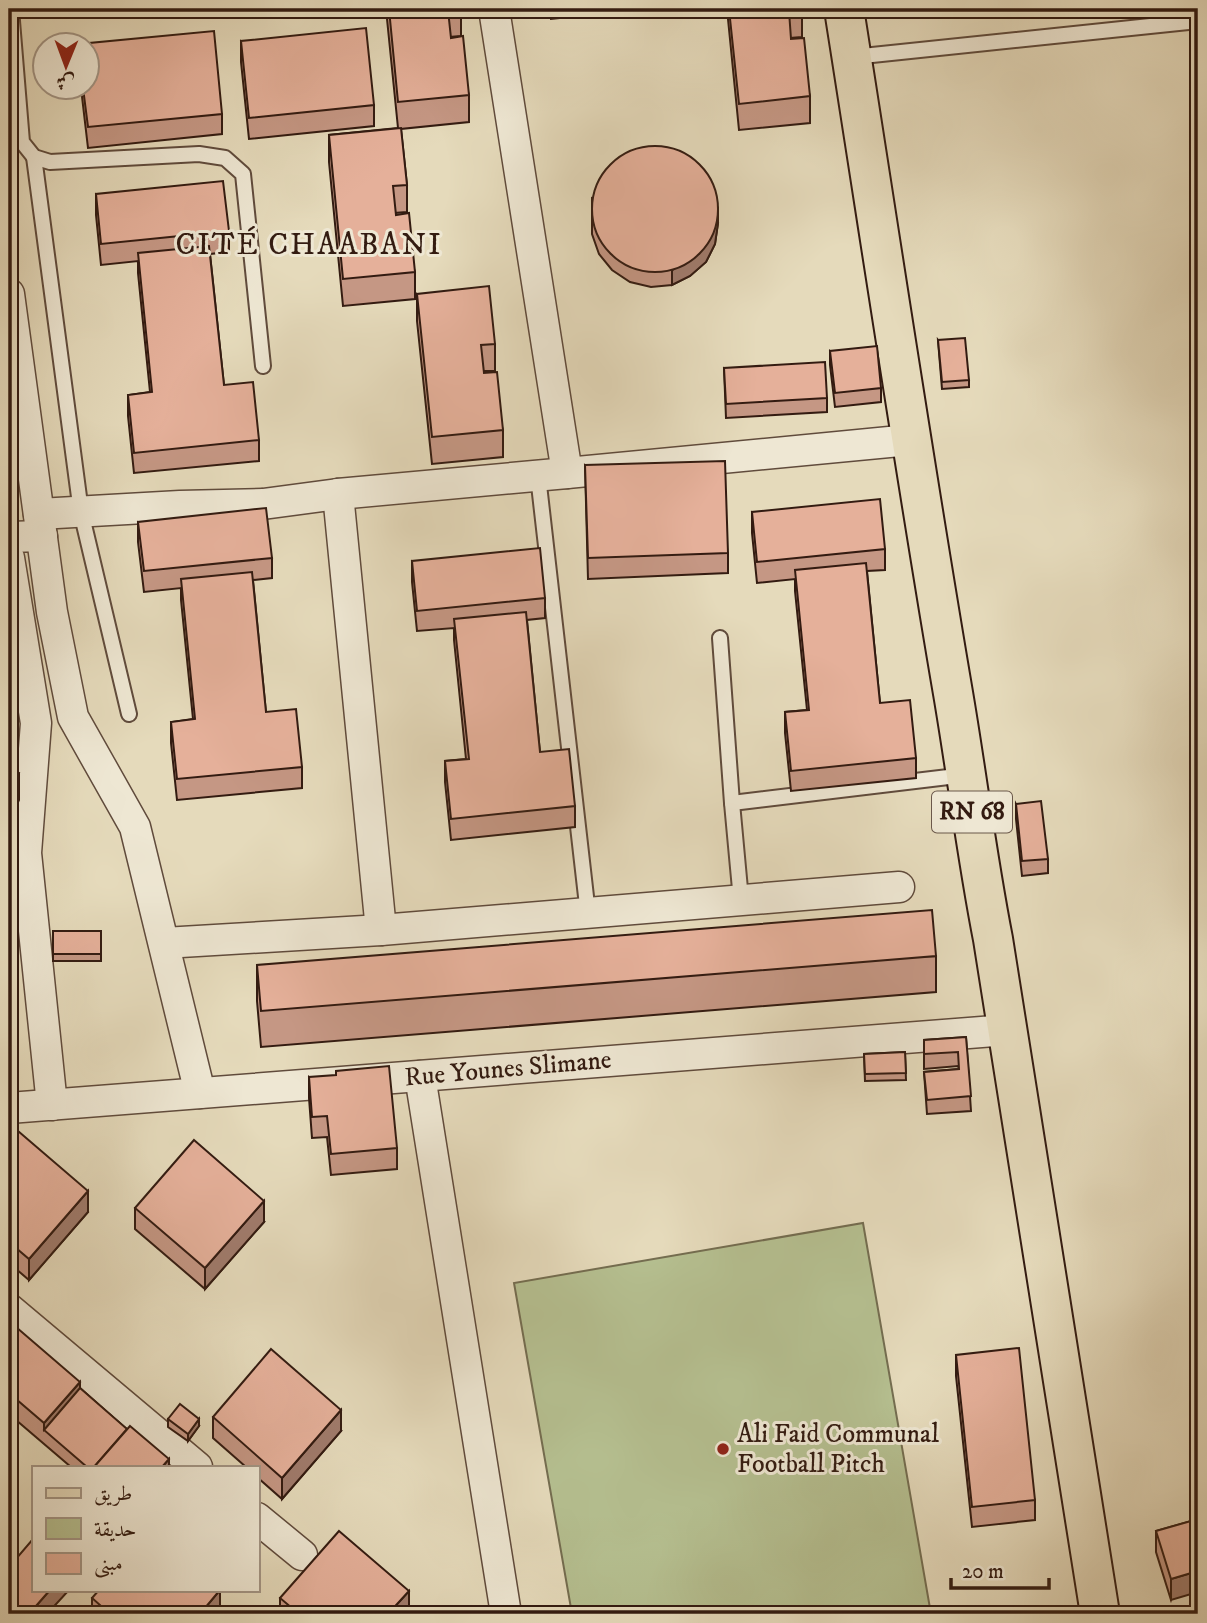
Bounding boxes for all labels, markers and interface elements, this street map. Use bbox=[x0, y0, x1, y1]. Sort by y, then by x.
north arrow bbox=[32, 32, 102, 102]
text: ش bbox=[56, 70, 75, 93]
district label: CITÉ CHAABANI bbox=[175, 226, 443, 264]
road number: RN 68 bbox=[932, 792, 1012, 832]
street label: Rue Younes Slimane bbox=[403, 1044, 613, 1094]
place label: Ali Faid Communal Football Pitch bbox=[737, 1418, 939, 1481]
marker: Ali Faid Communal Football Pitch bbox=[715, 1441, 731, 1457]
legend bbox=[32, 1466, 259, 1592]
text: طريق bbox=[94, 1481, 132, 1507]
text: حديقة bbox=[94, 1517, 137, 1543]
scale bar bbox=[951, 1546, 1050, 1590]
text: مبنى bbox=[94, 1551, 123, 1578]
text: 20 m bbox=[962, 1559, 1004, 1585]

